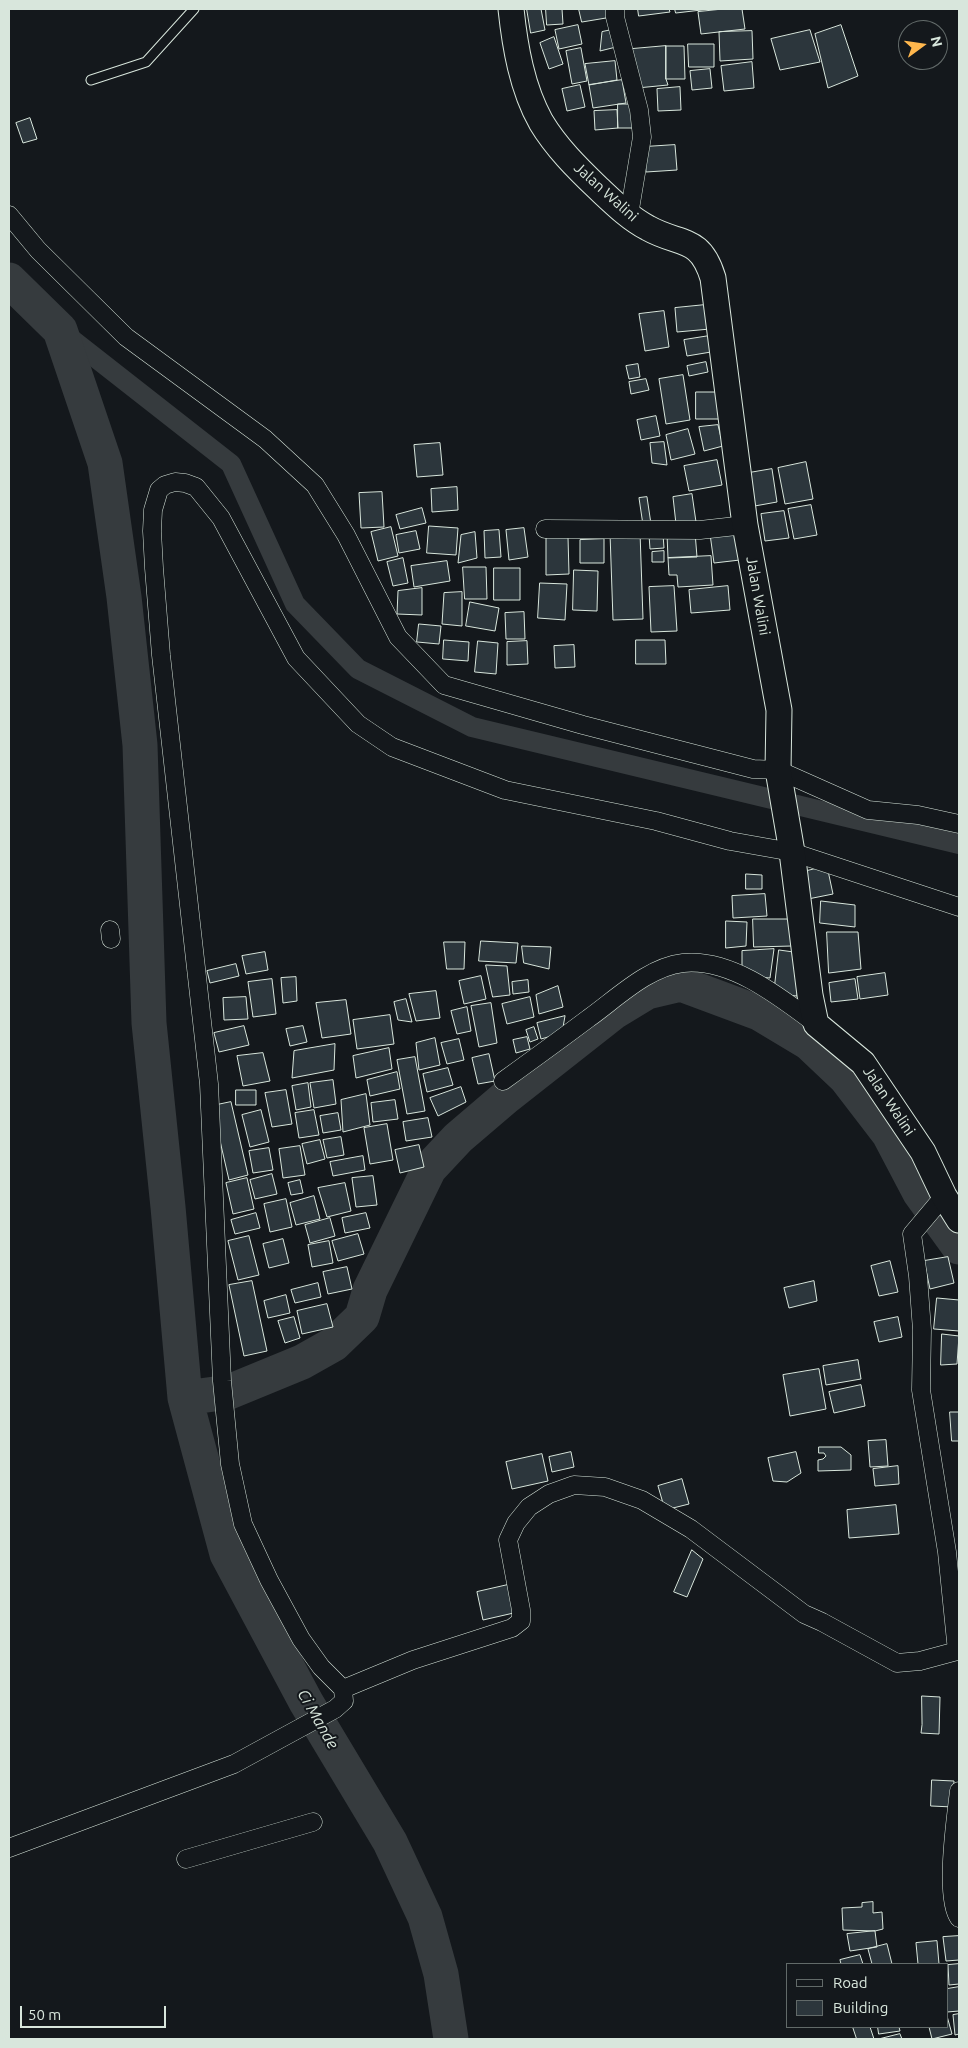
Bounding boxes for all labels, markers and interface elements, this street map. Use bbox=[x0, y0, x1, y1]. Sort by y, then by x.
north arrow bbox=[898, 20, 948, 70]
text: N bbox=[928, 35, 946, 49]
street label: Jalan Walini bbox=[570, 159, 642, 225]
street label: Jalan Walini bbox=[742, 555, 774, 637]
street label: Jalan Walini bbox=[859, 1063, 919, 1139]
water label: Ci Mande bbox=[293, 1686, 343, 1752]
legend bbox=[786, 1963, 948, 2028]
text: Road bbox=[833, 1974, 868, 1991]
scale bar bbox=[22, 1996, 169, 2028]
text: Building bbox=[833, 1999, 888, 2016]
text: 50 m bbox=[28, 2006, 61, 2023]

